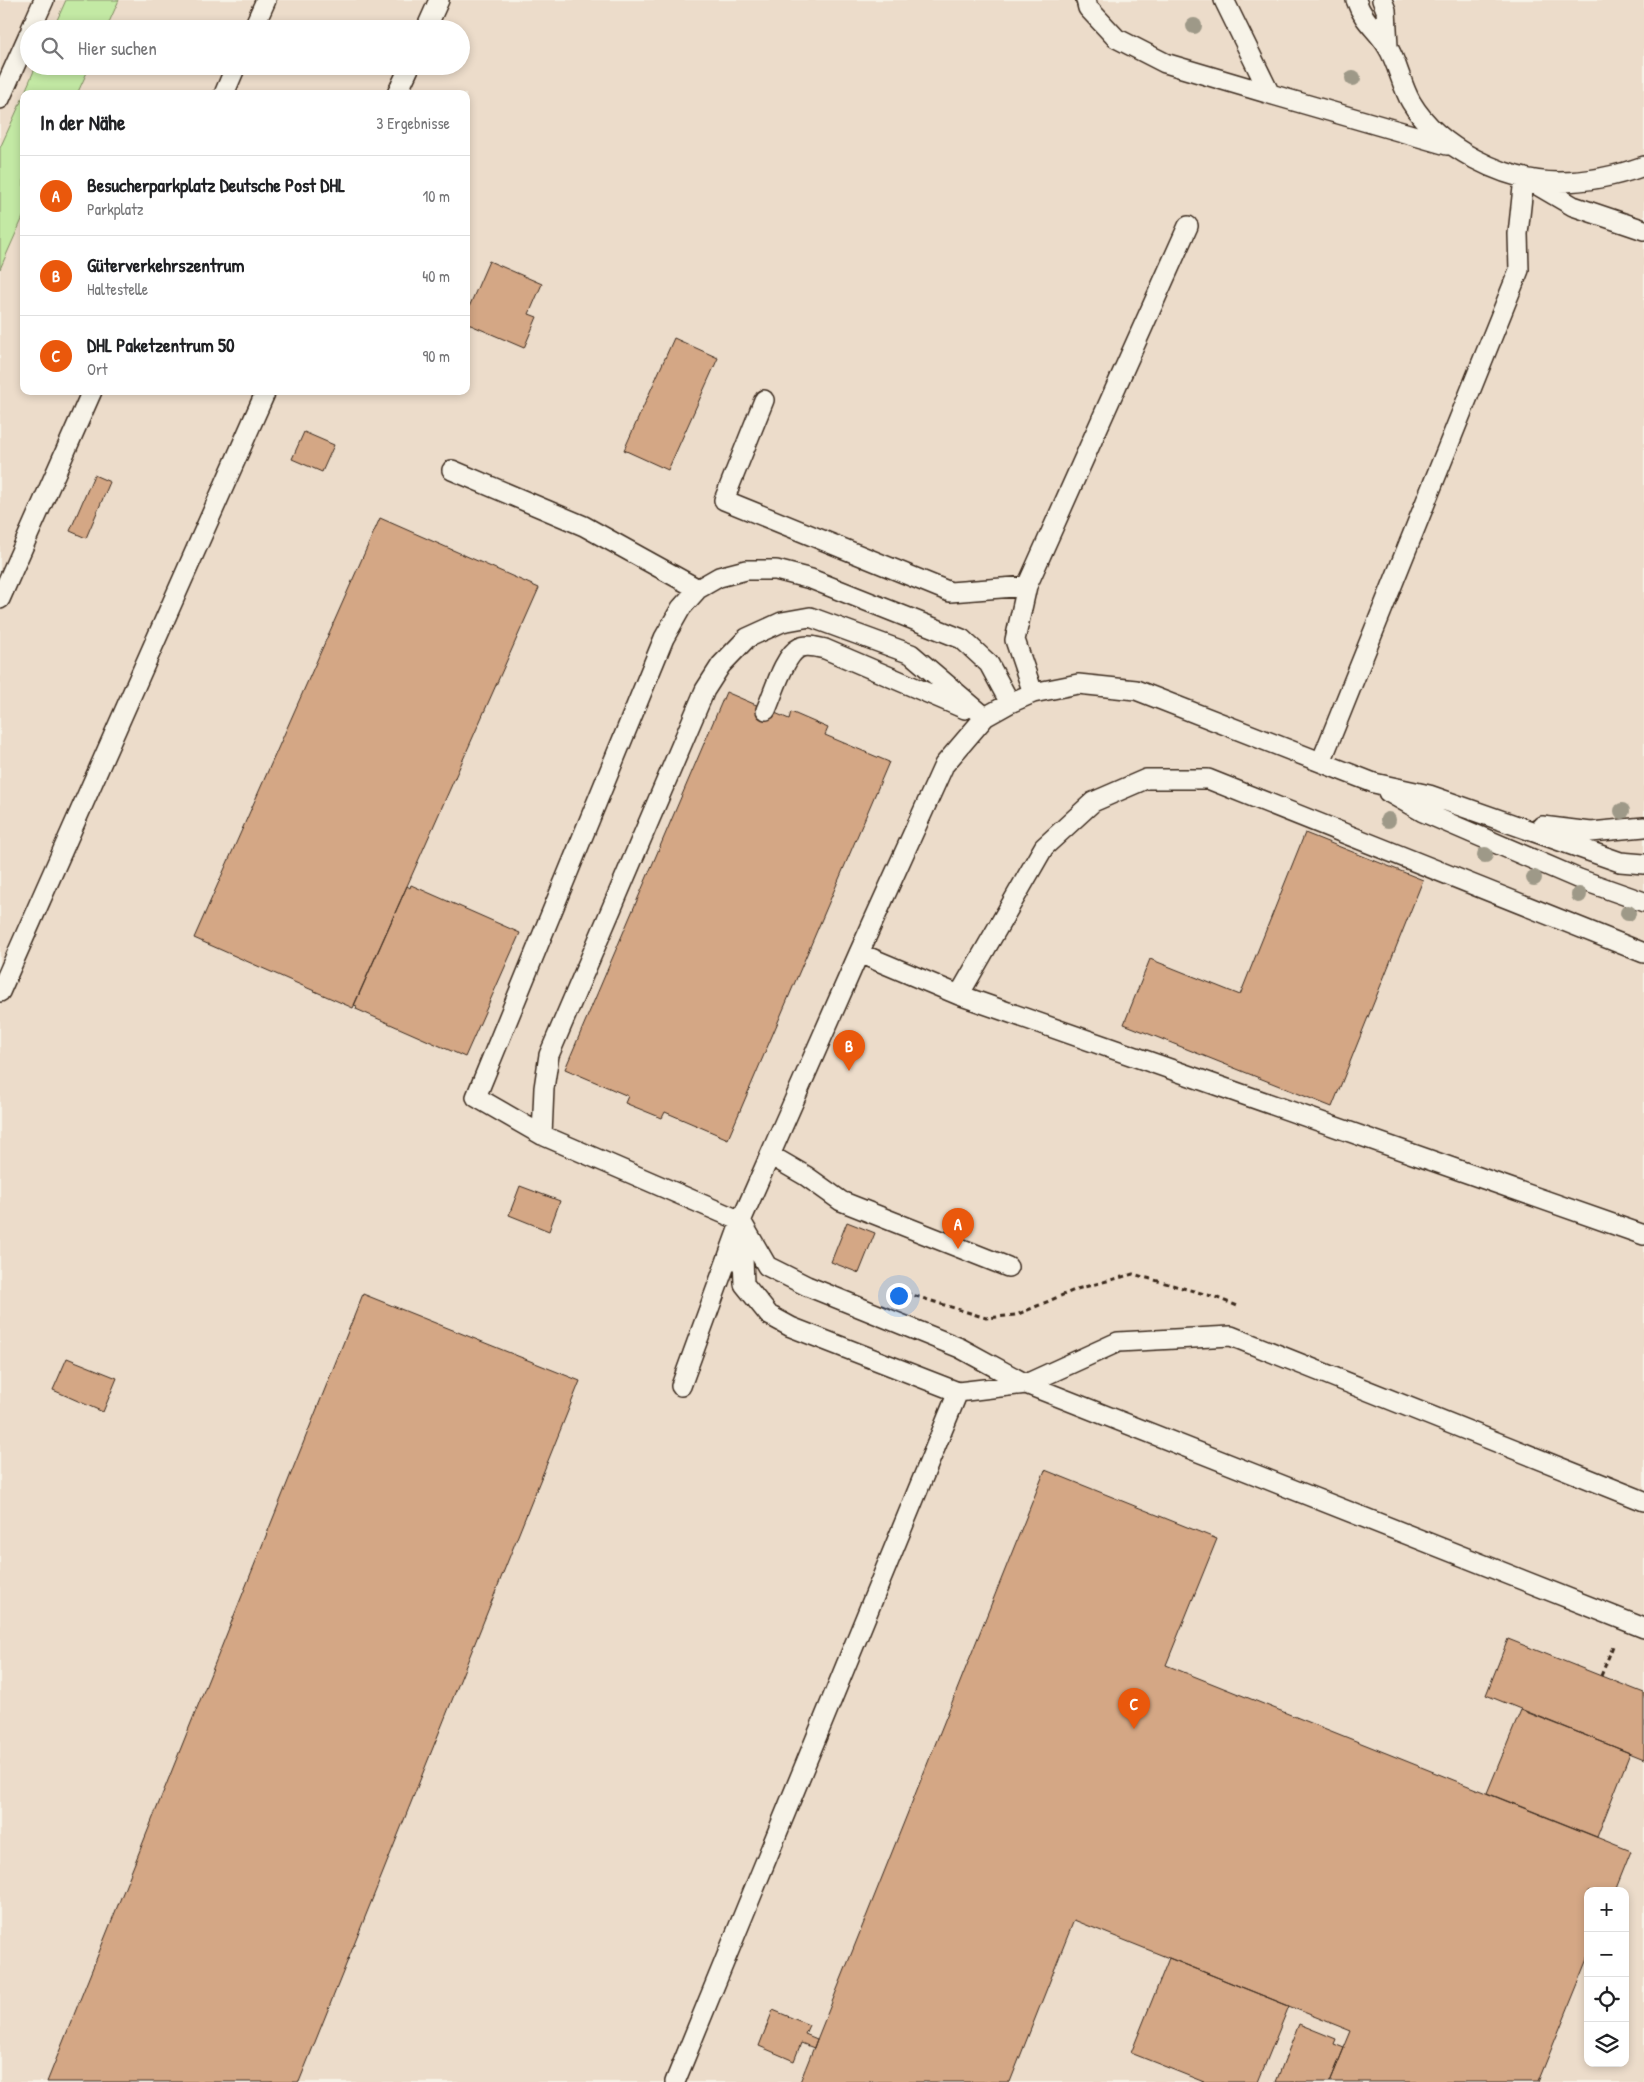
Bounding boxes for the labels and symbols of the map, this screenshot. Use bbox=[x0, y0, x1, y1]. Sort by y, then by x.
pin: B bbox=[833, 1030, 865, 1071]
pin: A bbox=[942, 1208, 974, 1249]
your location bbox=[886, 1283, 912, 1309]
pin: C bbox=[1118, 1688, 1150, 1729]

